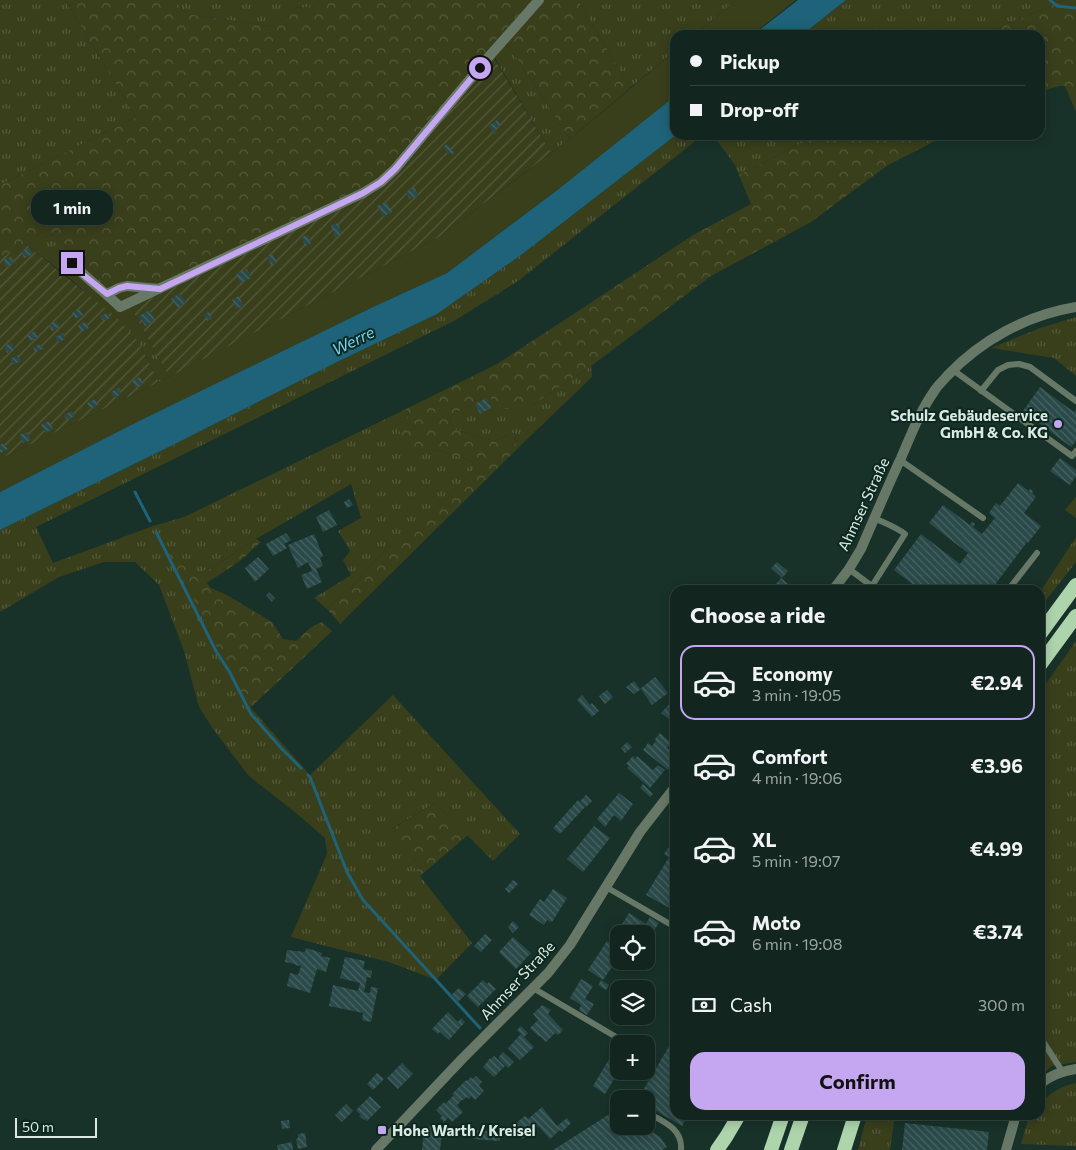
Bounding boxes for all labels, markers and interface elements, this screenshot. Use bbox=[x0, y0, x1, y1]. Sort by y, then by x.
text: Pickup bbox=[720, 50, 780, 73]
route start bbox=[469, 57, 491, 79]
text: Drop-off bbox=[720, 98, 799, 121]
callout: 1 min bbox=[31, 190, 113, 226]
text: 1 min bbox=[53, 198, 91, 217]
route end bbox=[61, 252, 83, 274]
water label: Werre bbox=[329, 321, 378, 358]
place label: Schulz Gebäudeservice GmbH & Co. KG bbox=[890, 406, 1048, 441]
marker: Schulz Gebäudeservice GmbH & Co. KG bbox=[1052, 418, 1064, 430]
street label: Ahmser Straße bbox=[833, 454, 893, 554]
text: Choose a ride bbox=[690, 601, 825, 628]
icon: car bbox=[692, 660, 737, 705]
text: Economy bbox=[752, 662, 833, 685]
text: €2.94 bbox=[971, 671, 1023, 694]
text: 3 min · 19:05 bbox=[752, 685, 841, 704]
icon: car bbox=[692, 743, 737, 788]
text: Comfort bbox=[752, 745, 828, 768]
text: €3.96 bbox=[971, 754, 1023, 777]
text: 4 min · 19:06 bbox=[752, 768, 842, 787]
icon: car bbox=[692, 826, 737, 871]
text: XL bbox=[752, 828, 777, 851]
text: €4.99 bbox=[970, 837, 1023, 860]
text: 5 min · 19:07 bbox=[752, 851, 841, 870]
icon: car bbox=[692, 909, 737, 954]
text: Moto bbox=[752, 911, 801, 934]
text: €3.74 bbox=[973, 920, 1023, 943]
map controls bbox=[610, 925, 655, 1135]
button: locate bbox=[610, 925, 655, 970]
text: 6 min · 19:08 bbox=[752, 934, 842, 953]
street label: Ahmser Straße bbox=[476, 937, 558, 1023]
button: layers bbox=[610, 980, 655, 1025]
icon: cash bbox=[690, 991, 718, 1019]
text: Cash bbox=[730, 993, 772, 1016]
text: 300 m bbox=[978, 995, 1025, 1014]
button: + bbox=[610, 1035, 655, 1080]
button: Confirm bbox=[690, 1052, 1025, 1110]
button: − bbox=[610, 1090, 655, 1135]
scale bar bbox=[15, 1115, 98, 1138]
text: 50 m bbox=[22, 1118, 54, 1135]
place label: Hohe Warth / Kreisel bbox=[392, 1121, 536, 1139]
marker: Hohe Warth / Kreisel bbox=[376, 1124, 388, 1136]

